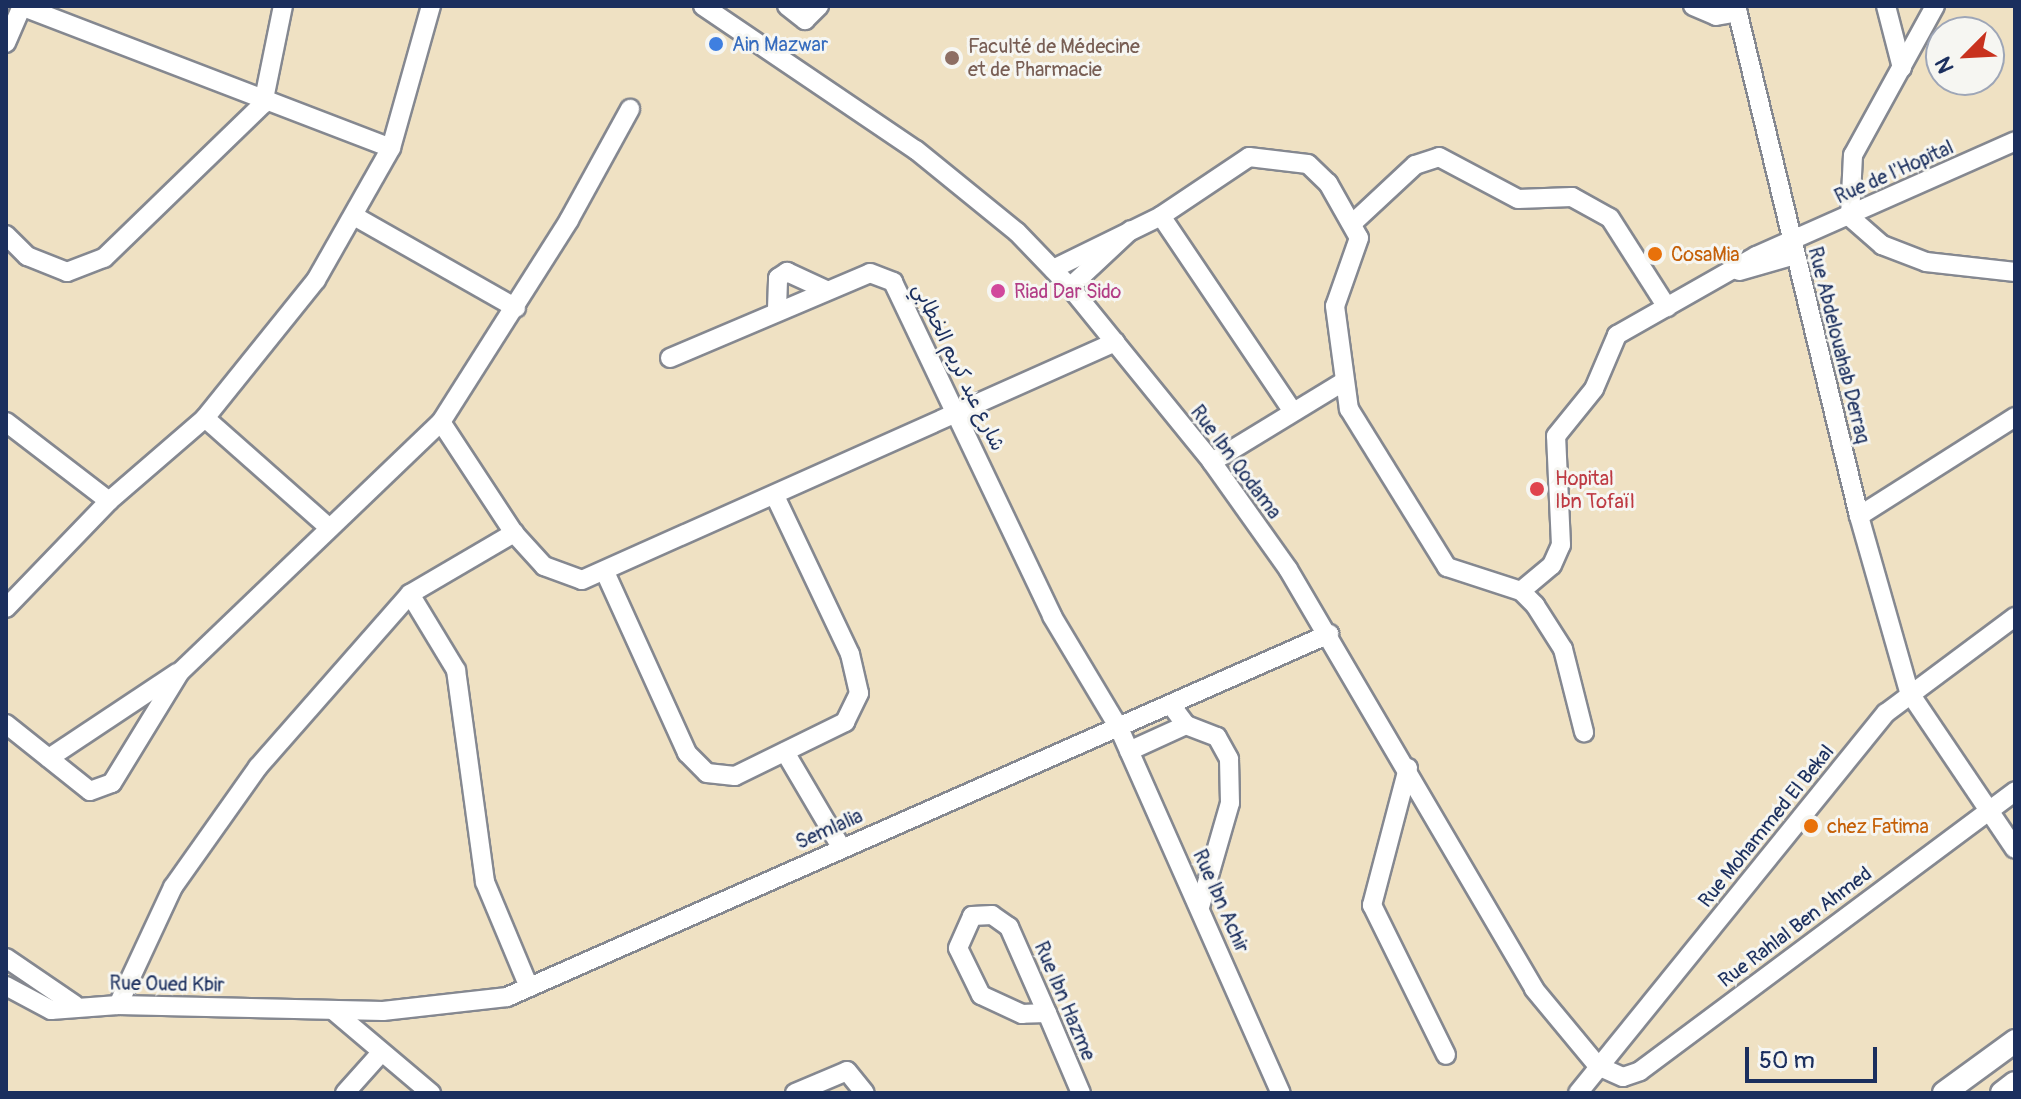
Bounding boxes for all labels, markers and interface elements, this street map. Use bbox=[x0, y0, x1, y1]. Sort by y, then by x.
north arrow bbox=[1925, 16, 2005, 96]
place label: Ain Mazwar bbox=[732, 32, 828, 56]
place label: Faculté de Médecine et de Pharmacie bbox=[968, 34, 1140, 81]
marker: Ain Mazwar bbox=[707, 35, 725, 53]
marker: Faculté de Médecine et de Pharmacie bbox=[943, 49, 961, 67]
text: N bbox=[1929, 52, 1961, 77]
street label: Rue de l'Hopital bbox=[1831, 135, 1957, 209]
place label: CosaMia bbox=[1671, 242, 1740, 266]
street label: Rue Abdelouahab Derraq bbox=[1803, 244, 1875, 446]
marker: CosaMia bbox=[1646, 245, 1664, 263]
street label: شارع عبد كريم الخطابي bbox=[908, 279, 1010, 455]
place label: Riad Dar Sido bbox=[1014, 279, 1121, 303]
marker: Riad Dar Sido bbox=[989, 282, 1007, 300]
street label: Rue Ibn Qodama bbox=[1185, 400, 1287, 524]
place label: Hopital Ibn Tofaïl bbox=[1555, 466, 1635, 513]
marker: Hopital Ibn Tofaïl bbox=[1526, 478, 1548, 500]
street label: Rue Mohammed El Bekal bbox=[1693, 740, 1839, 912]
street label: Semlalia bbox=[792, 804, 866, 854]
place label: chez Fatima bbox=[1827, 814, 1929, 838]
marker: chez Fatima bbox=[1802, 817, 1820, 835]
street label: Rue Ibn Achir bbox=[1188, 846, 1254, 956]
street label: Rue Rahlal Ben Ahmed bbox=[1714, 862, 1876, 992]
street label: Rue Ibn Hazme bbox=[1029, 938, 1101, 1064]
street label: Rue Oued Kbir bbox=[109, 971, 225, 997]
scale bar bbox=[1749, 1031, 1881, 1081]
text: 50 m bbox=[1759, 1046, 1815, 1075]

